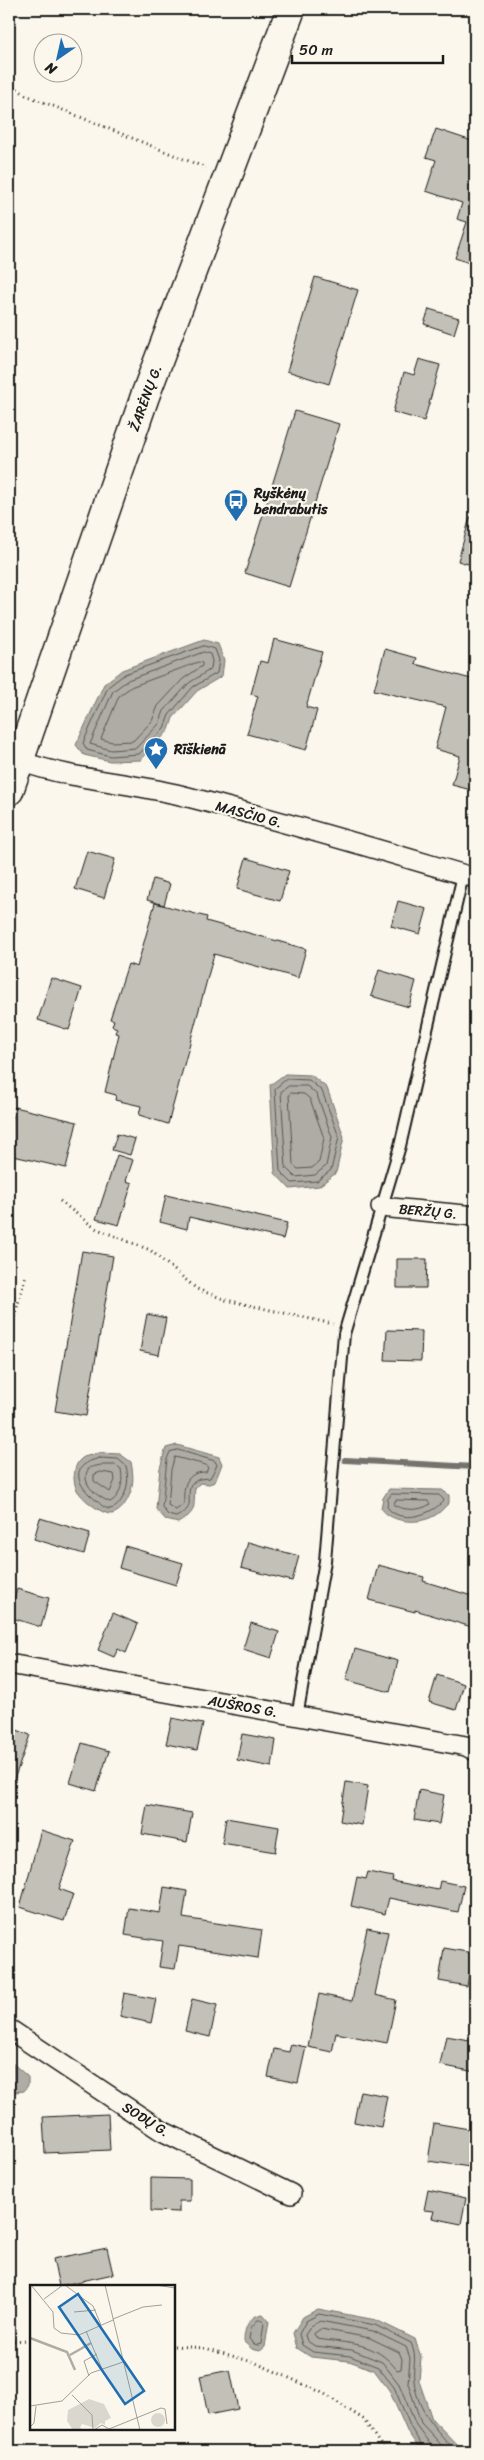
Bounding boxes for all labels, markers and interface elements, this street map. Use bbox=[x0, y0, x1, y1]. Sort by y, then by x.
north arrow bbox=[32, 32, 82, 82]
scale bar bbox=[292, 32, 443, 64]
text: 50 m bbox=[299, 37, 334, 63]
text: N bbox=[40, 55, 63, 82]
street label: ŽARĖNŲ G. bbox=[122, 361, 169, 435]
place label: Ryškėnų bendrabutis bbox=[253, 481, 328, 522]
bus stop icon: Ryškėnų bendrabutis bbox=[223, 488, 249, 522]
place icon: Rīškienā bbox=[143, 736, 169, 770]
place label: Rīškienā bbox=[173, 737, 227, 762]
street label: MASČIO G. bbox=[213, 794, 285, 835]
street label: BERŽŲ G. bbox=[398, 1196, 458, 1227]
street label: AUŠROS G. bbox=[205, 1688, 280, 1725]
street label: SODŲ G. bbox=[117, 2095, 174, 2144]
inset map bbox=[30, 2285, 175, 2430]

